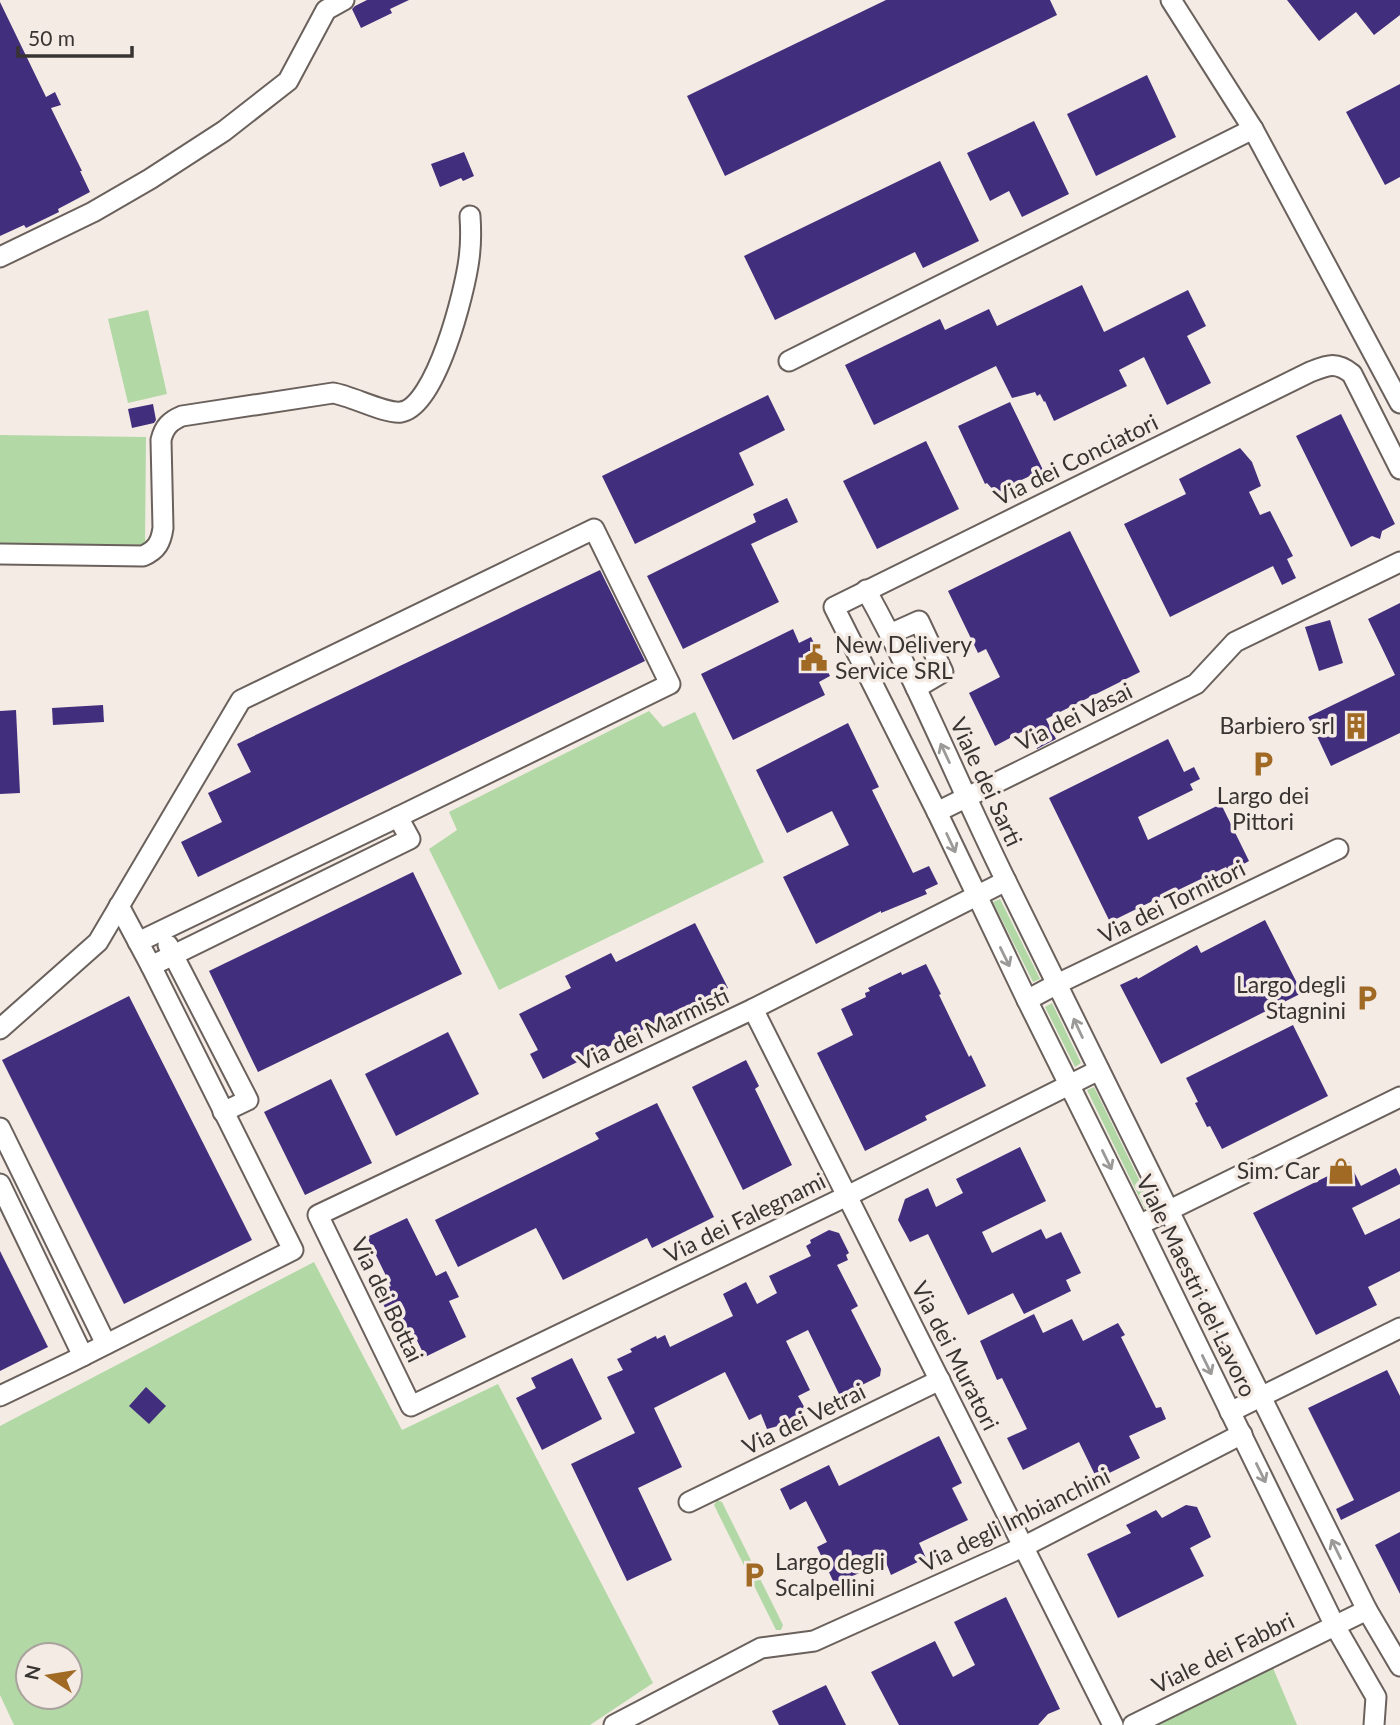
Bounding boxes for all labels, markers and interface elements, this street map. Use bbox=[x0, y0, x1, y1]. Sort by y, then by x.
scale bar bbox=[18, 14, 131, 58]
text: 50 m bbox=[28, 25, 75, 50]
street label: Via dei Conciatori bbox=[989, 407, 1162, 511]
place label: New Delivery Service SRL bbox=[835, 630, 972, 684]
public building icon: New Delivery Service SRL bbox=[799, 643, 829, 673]
street label: Via dei Vasai bbox=[1011, 676, 1136, 756]
place label: Barbiero srl bbox=[1219, 711, 1335, 739]
building icon: Barbiero srl bbox=[1341, 711, 1371, 741]
street label: Viale dei Sarti bbox=[945, 713, 1029, 850]
one-way arrow bbox=[938, 743, 952, 764]
parking icon: Largo dei Pittori bbox=[1248, 749, 1278, 779]
place label: Largo dei Pittori bbox=[1217, 781, 1309, 835]
one-way arrow bbox=[945, 832, 959, 853]
street label: Via dei Tornitori bbox=[1094, 853, 1250, 949]
one-way arrow bbox=[999, 946, 1013, 967]
place label: Largo degli Stagnini bbox=[1236, 970, 1346, 1024]
street label: Via dei Marmisti bbox=[572, 981, 733, 1075]
parking icon: Largo degli Stagnini bbox=[1352, 983, 1382, 1013]
one-way arrow bbox=[1071, 1018, 1084, 1039]
one-way arrow bbox=[1100, 1149, 1114, 1170]
place label: Sim. Car bbox=[1237, 1156, 1321, 1184]
shop icon: Sim. Car bbox=[1326, 1156, 1356, 1186]
street label: Via dei Falegnami bbox=[659, 1166, 830, 1268]
street label: Viale Maestri del Lavoro bbox=[1131, 1170, 1263, 1401]
street label: Via dei Bottai bbox=[346, 1233, 430, 1366]
street label: Via dei Muratori bbox=[906, 1276, 1005, 1435]
one-way arrow bbox=[1201, 1354, 1215, 1375]
street label: Via dei Vetrai bbox=[738, 1376, 870, 1460]
street label: Via degli Imbianchini bbox=[915, 1461, 1114, 1577]
one-way arrow bbox=[1254, 1462, 1268, 1483]
one-way arrow bbox=[1329, 1539, 1343, 1560]
place label: Largo degli Scalpellini bbox=[775, 1547, 885, 1601]
parking icon: Largo degli Scalpellini bbox=[739, 1560, 769, 1590]
street label: Viale dei Fabbri bbox=[1147, 1606, 1298, 1699]
north arrow bbox=[14, 1641, 84, 1711]
text: N bbox=[19, 1663, 45, 1682]

